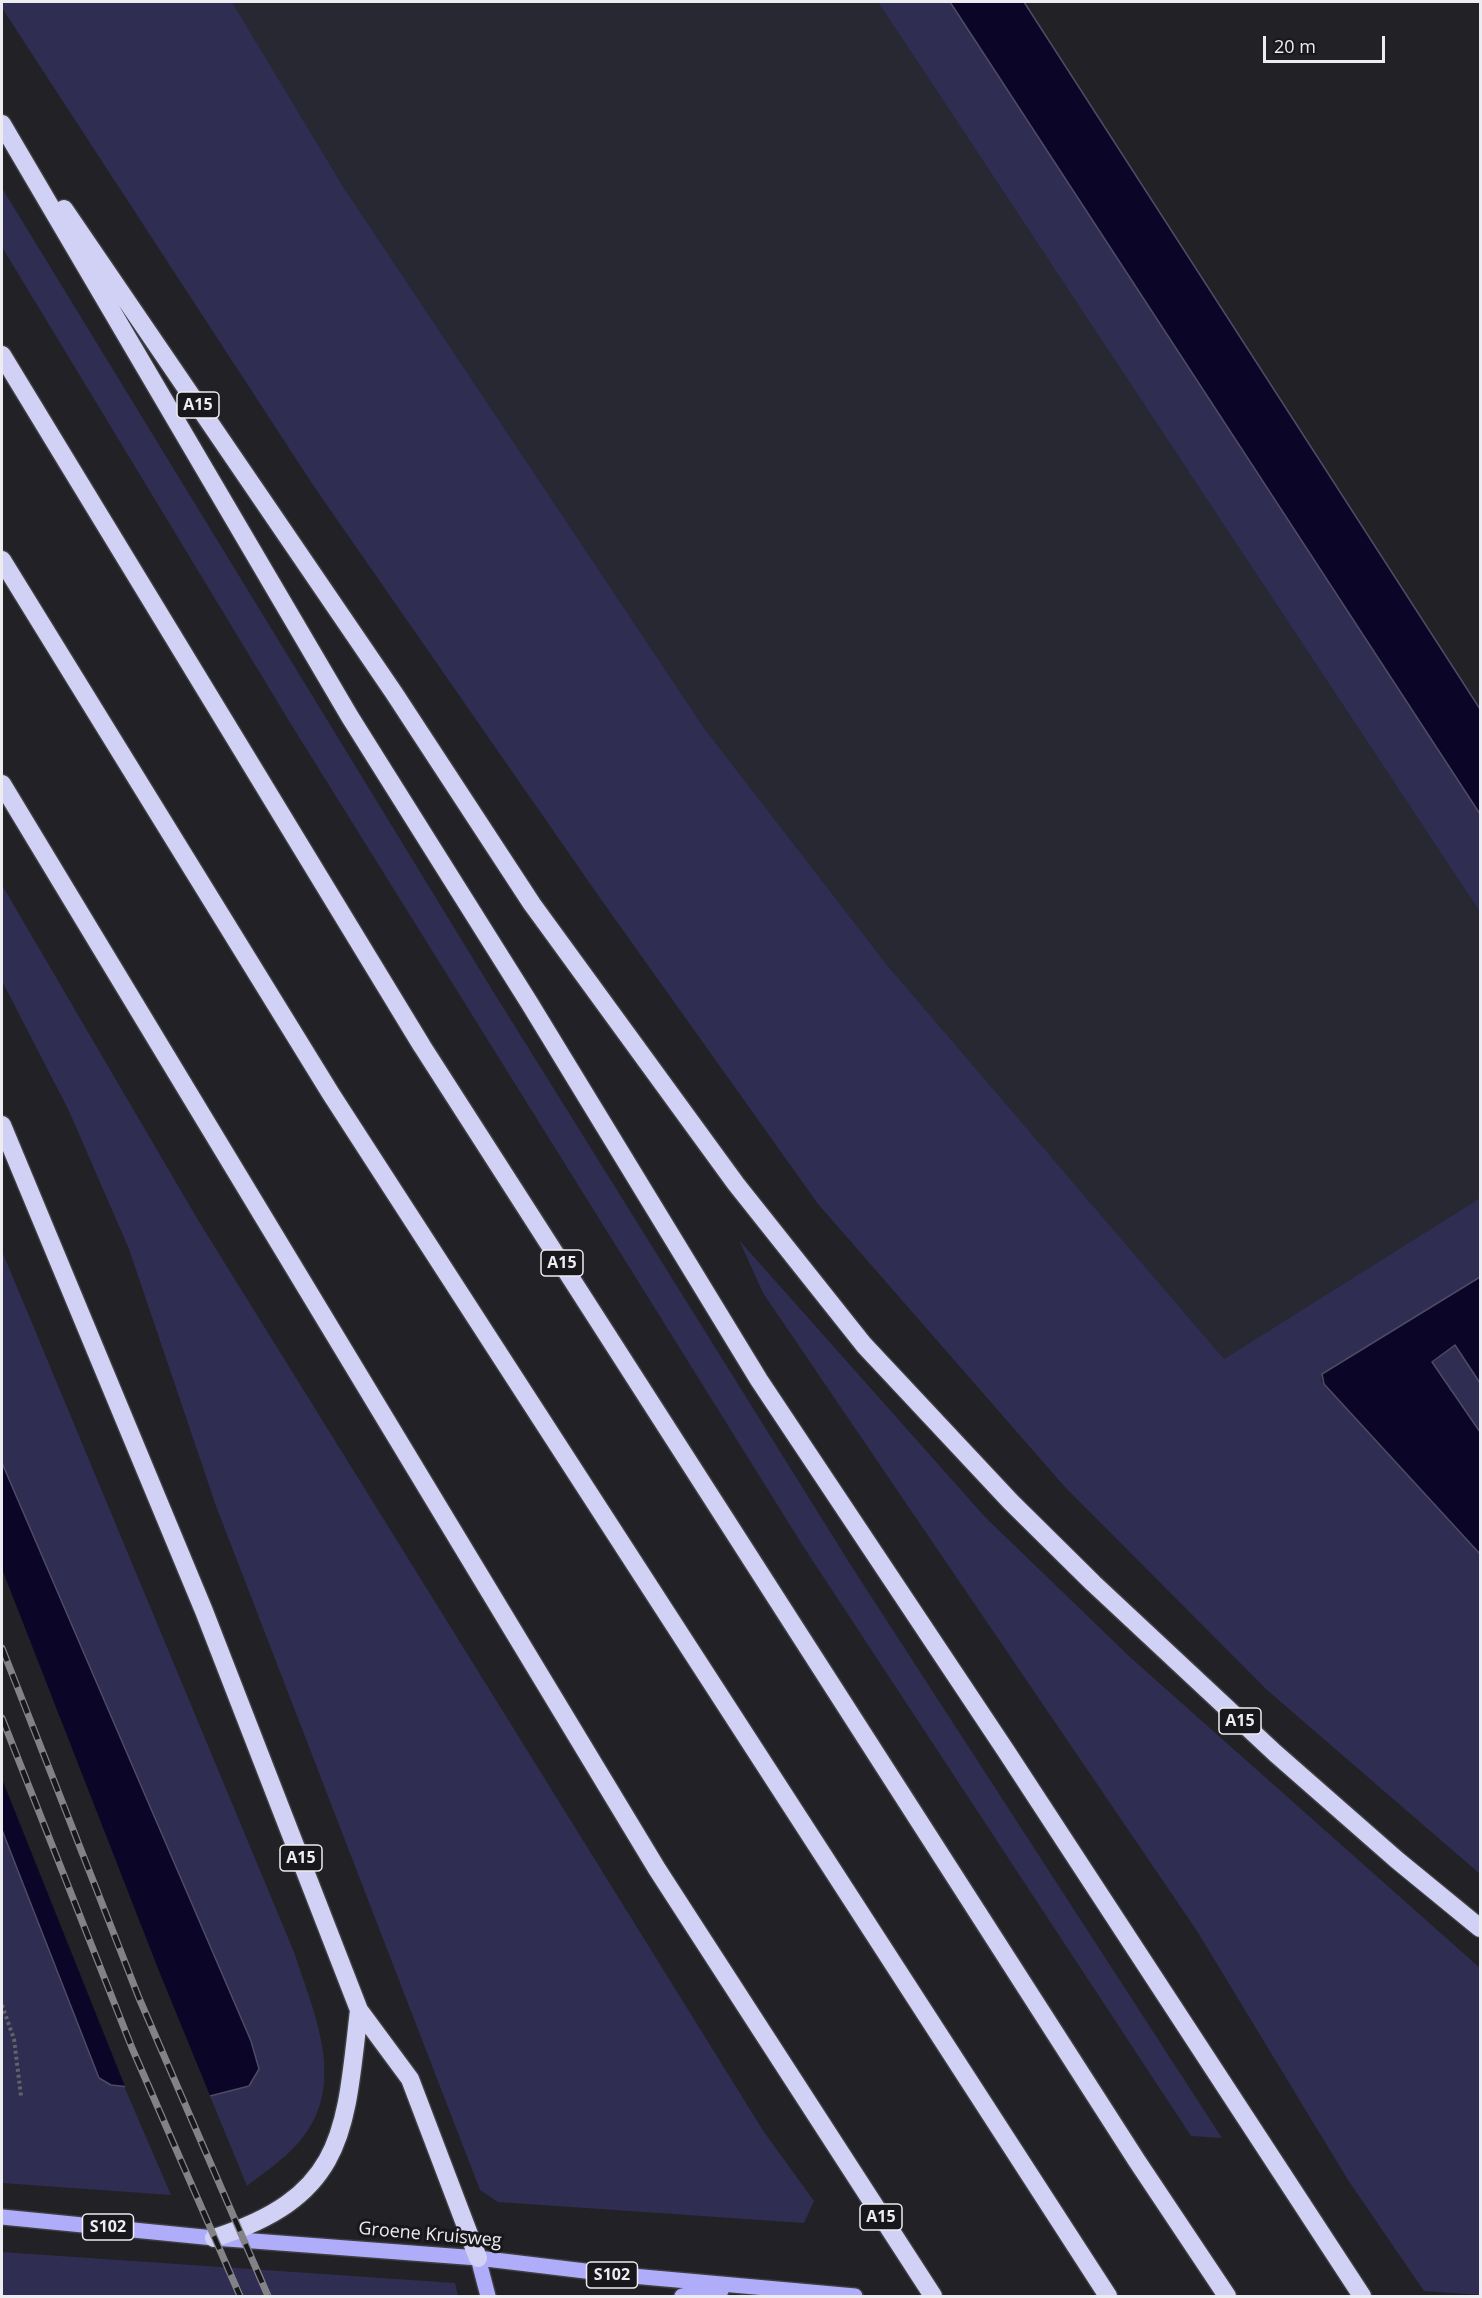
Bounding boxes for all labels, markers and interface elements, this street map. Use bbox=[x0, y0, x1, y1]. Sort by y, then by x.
scale bar bbox=[1266, 24, 1388, 62]
text: 20 m bbox=[1274, 34, 1316, 58]
road number: A15 bbox=[177, 392, 219, 418]
road number: A15 bbox=[541, 1250, 583, 1276]
road number: A15 bbox=[1219, 1708, 1261, 1734]
road number: A15 bbox=[280, 1845, 322, 1871]
road number: A15 bbox=[860, 2204, 902, 2230]
road number: S102 bbox=[82, 2214, 134, 2240]
street label: Groene Kruisweg bbox=[358, 2218, 502, 2252]
road number: S102 bbox=[586, 2262, 638, 2288]

